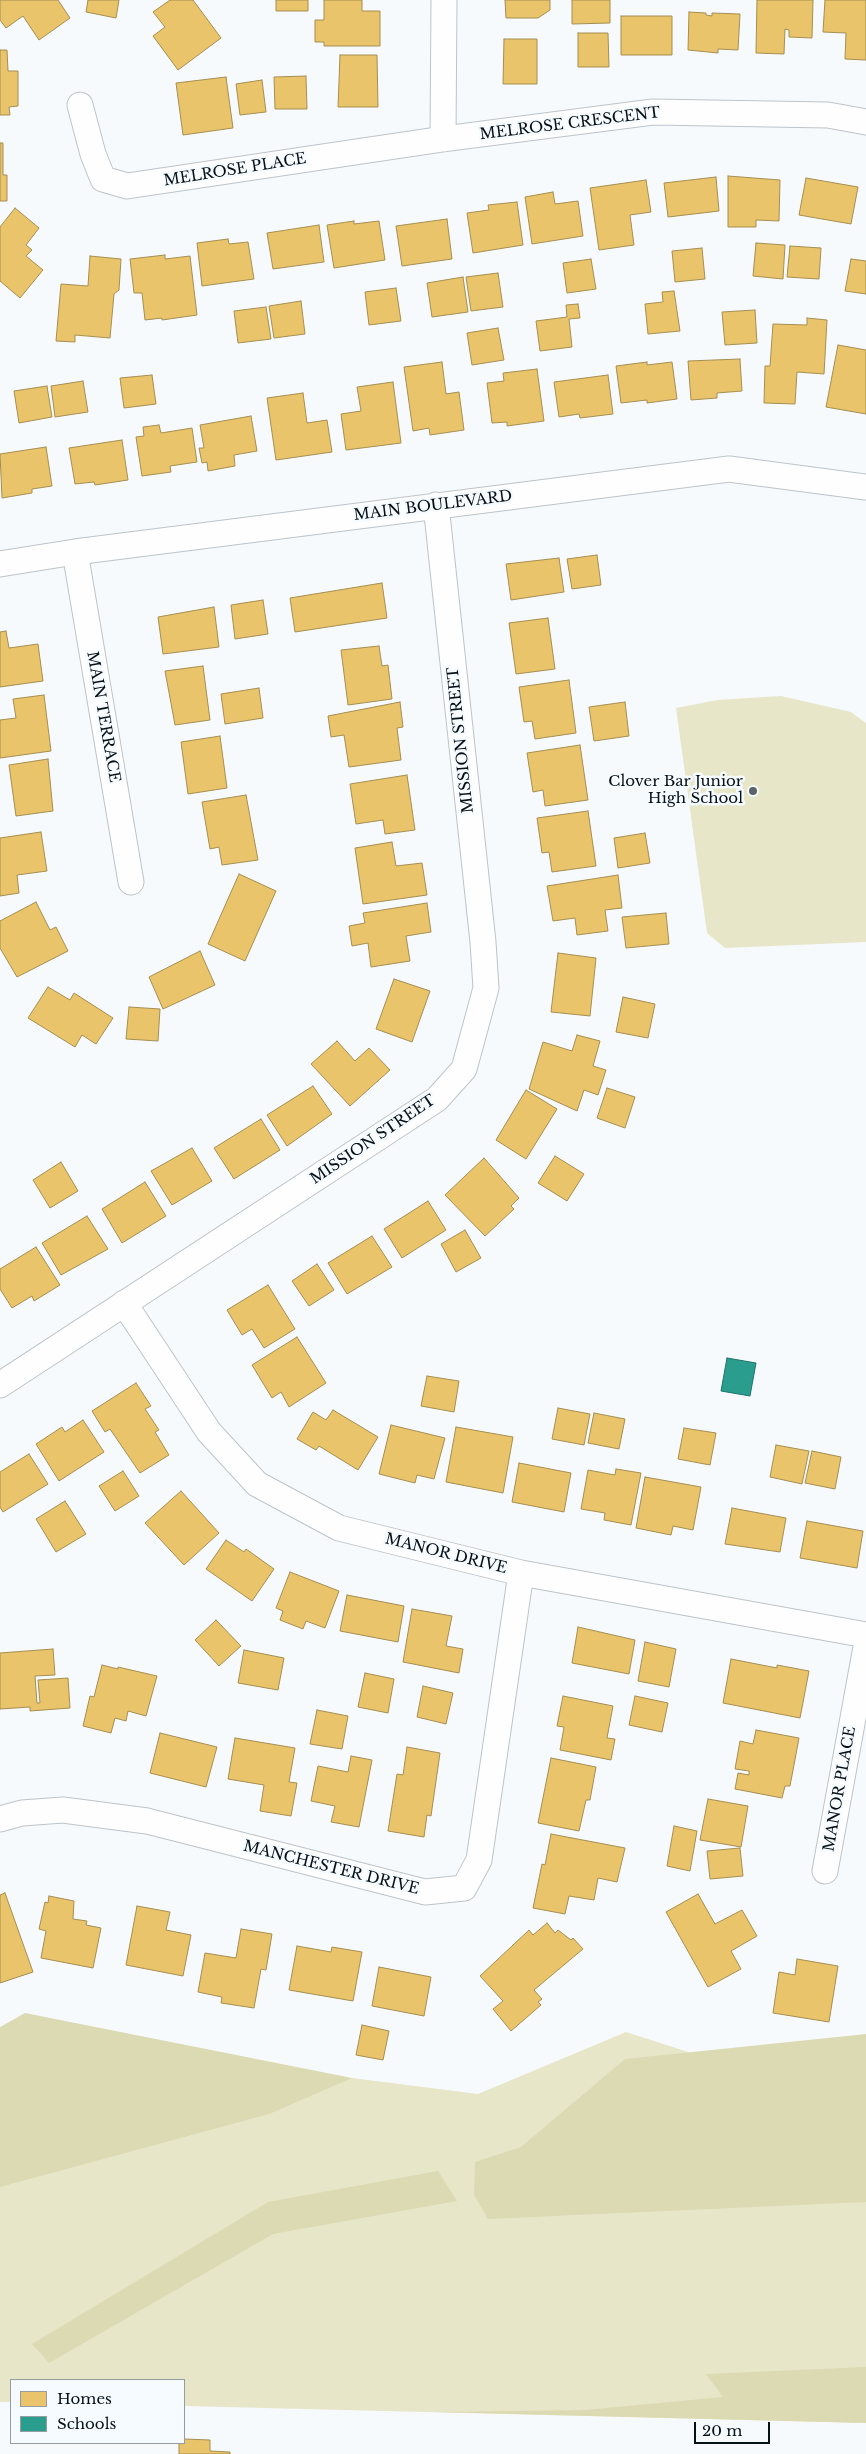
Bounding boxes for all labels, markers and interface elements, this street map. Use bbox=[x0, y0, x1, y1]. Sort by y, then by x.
street label: MELROSE CRESCENT bbox=[479, 104, 661, 144]
street label: MELROSE PLACE bbox=[162, 150, 308, 190]
street label: MAIN BOULEVARD bbox=[353, 487, 513, 525]
street label: MAIN TERRACE bbox=[83, 650, 123, 784]
street label: MISSION STREET bbox=[444, 666, 478, 814]
place label: Clover Bar Junior High School bbox=[608, 773, 743, 808]
marker: Clover Bar Junior High School bbox=[747, 785, 759, 797]
street label: MISSION STREET bbox=[307, 1091, 439, 1189]
street label: MANOR DRIVE bbox=[383, 1530, 509, 1578]
street label: MANOR PLACE bbox=[820, 1725, 860, 1853]
street label: MANCHESTER DRIVE bbox=[241, 1837, 421, 1899]
legend bbox=[10, 2379, 185, 2444]
text: Homes bbox=[57, 2389, 112, 2408]
scale bar bbox=[696, 2412, 772, 2444]
text: Schools bbox=[57, 2414, 116, 2433]
text: 20 m bbox=[702, 2421, 742, 2440]

